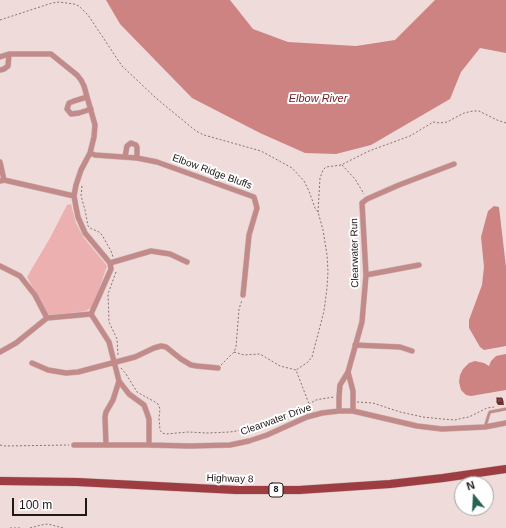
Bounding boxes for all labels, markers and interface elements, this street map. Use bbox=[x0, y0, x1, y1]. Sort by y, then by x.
water label: Elbow River bbox=[289, 92, 347, 106]
street label: Elbow Ridge Bluffs bbox=[171, 152, 253, 192]
street label: Clearwater Run bbox=[348, 218, 362, 288]
street label: Clearwater Drive bbox=[239, 402, 313, 438]
street label: Highway 8 bbox=[206, 472, 254, 486]
north arrow bbox=[454, 476, 494, 516]
text: N bbox=[465, 479, 476, 492]
road number: 8 bbox=[269, 483, 283, 497]
scale bar bbox=[14, 490, 89, 516]
text: 100 m bbox=[19, 498, 52, 512]

